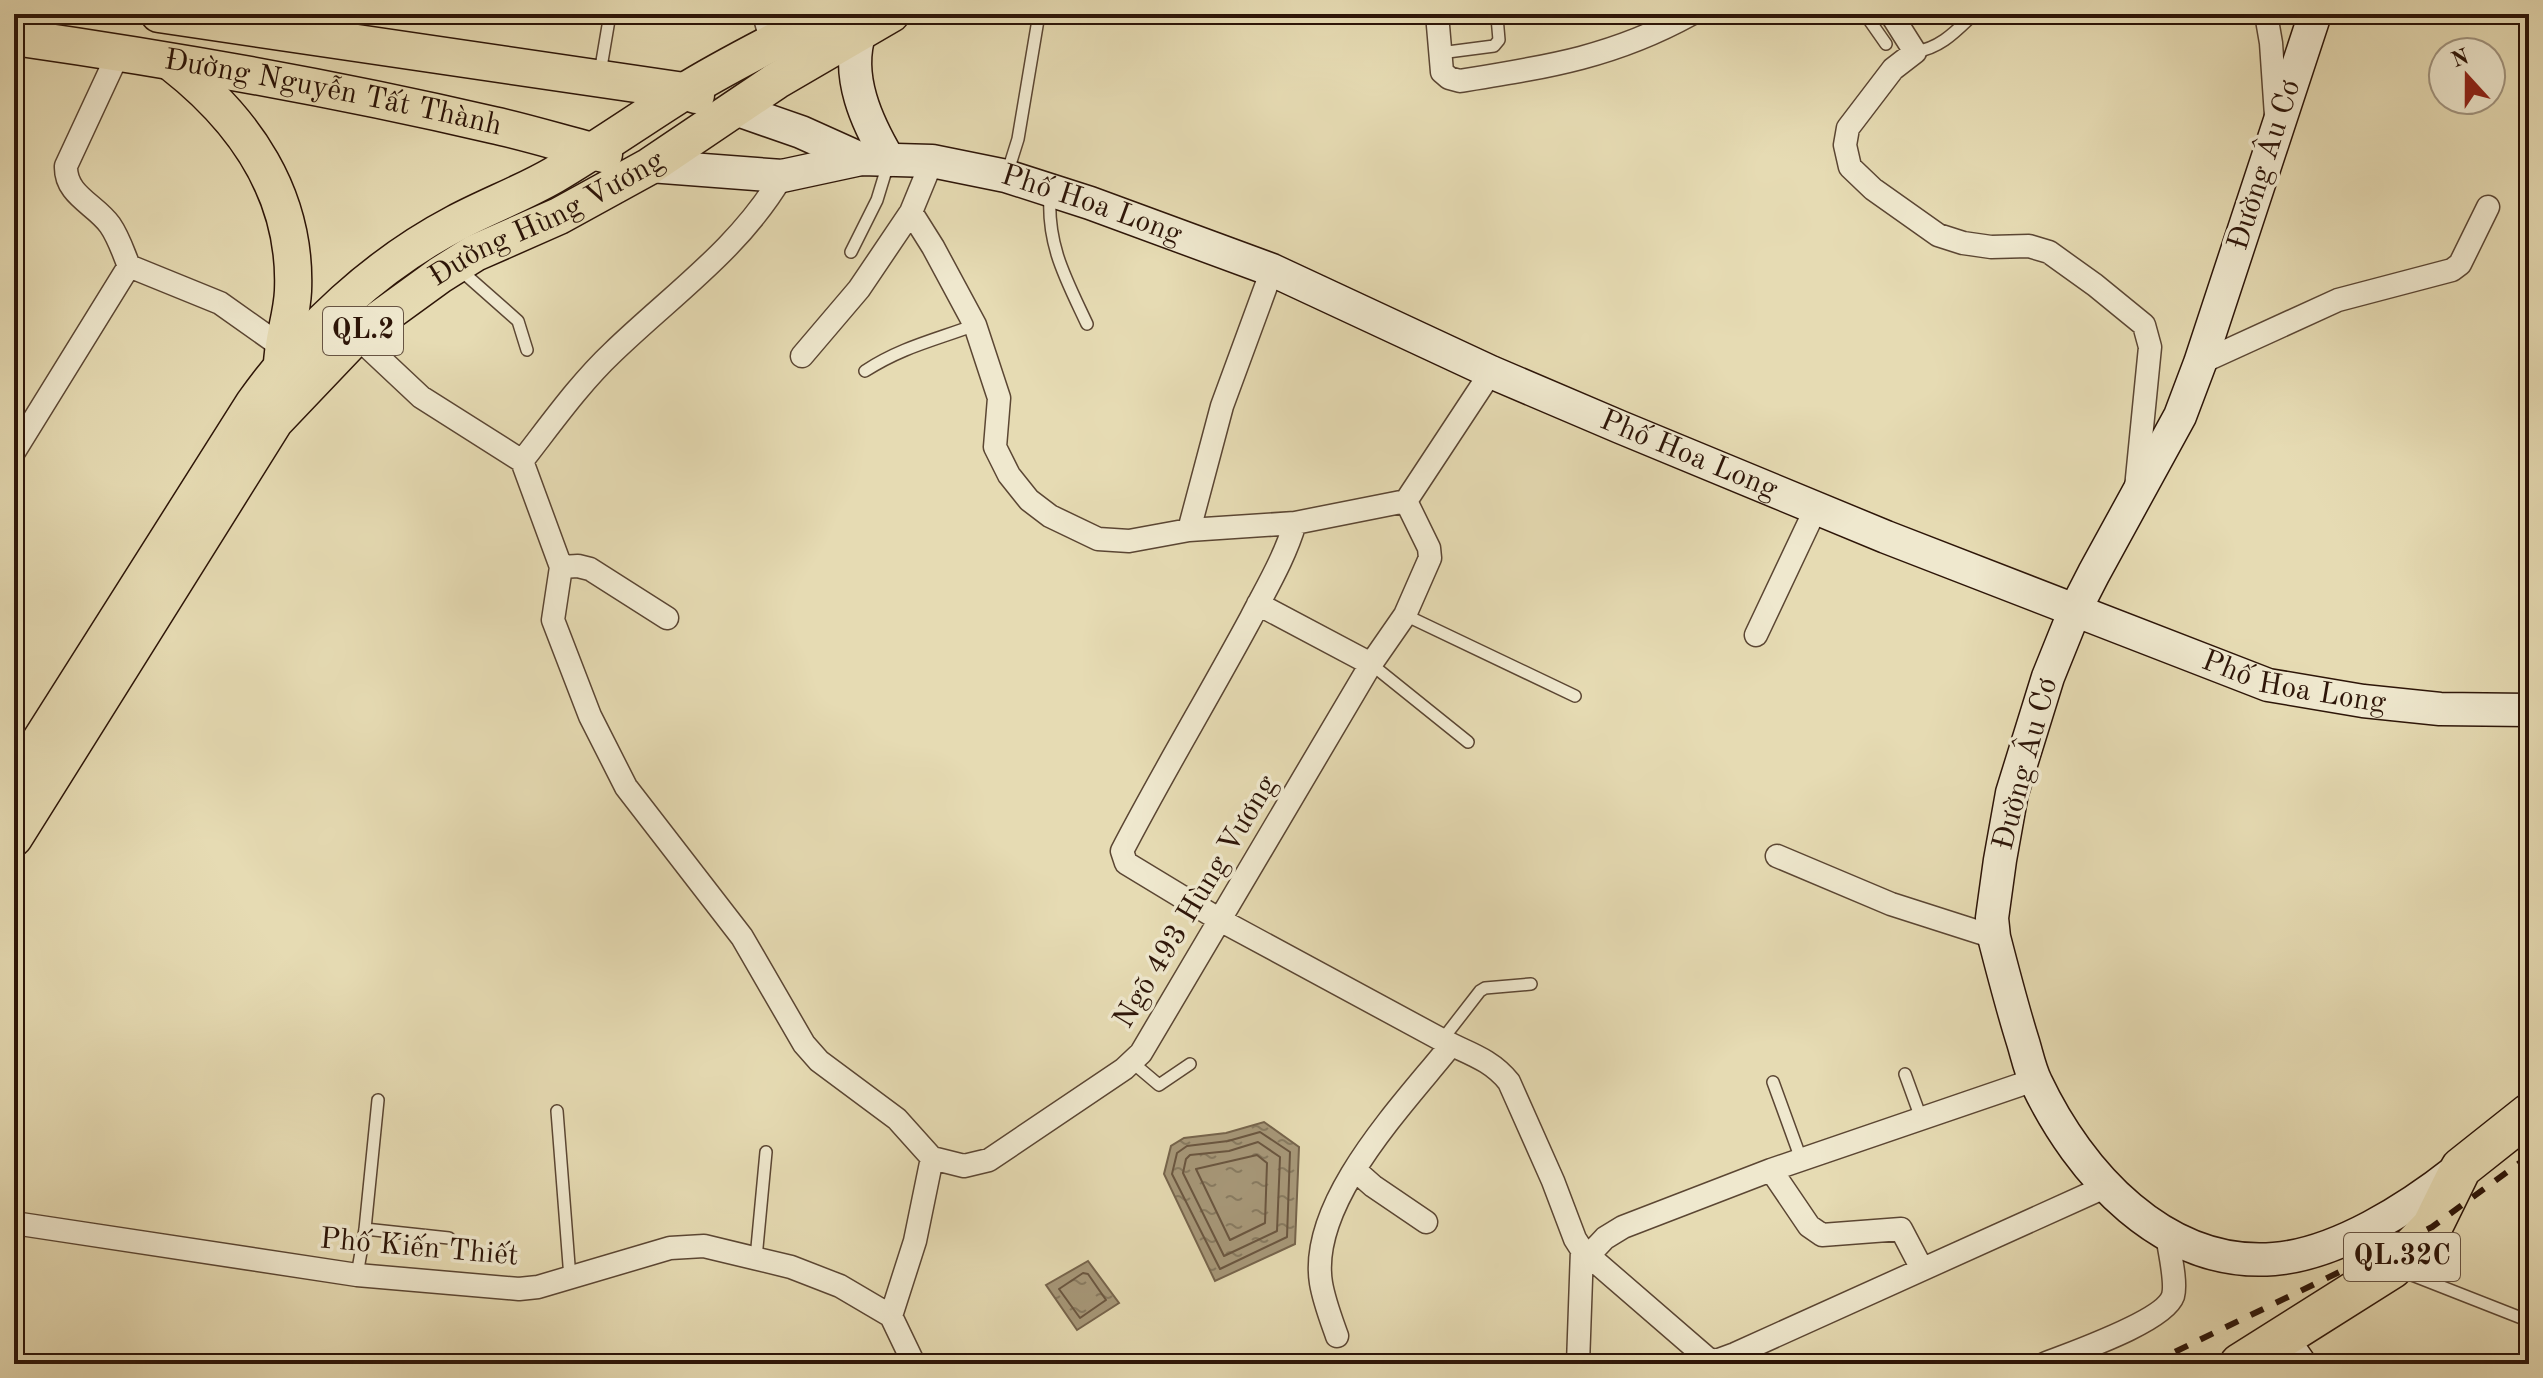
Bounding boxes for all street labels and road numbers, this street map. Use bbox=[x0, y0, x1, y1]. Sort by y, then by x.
street label: Đường Nguyễn Tất Thành bbox=[162, 45, 504, 141]
street label: Đường Âu Cơ bbox=[2219, 75, 2307, 254]
street label: Đường Hùng Vương bbox=[424, 146, 670, 293]
street label: Phố Hoa Long bbox=[997, 160, 1186, 250]
road number: QL.2 bbox=[323, 307, 403, 355]
street label: Phố Hoa Long bbox=[1595, 405, 1782, 505]
street label: Phố Hoa Long bbox=[2197, 646, 2387, 718]
street label: Đường Âu Cơ bbox=[1984, 673, 2063, 853]
street label: Ngõ 493 Hùng Vương bbox=[1109, 771, 1283, 1033]
street label: Phố Kiến Thiết bbox=[318, 1223, 520, 1272]
road number: QL.32C bbox=[2344, 1233, 2460, 1281]

